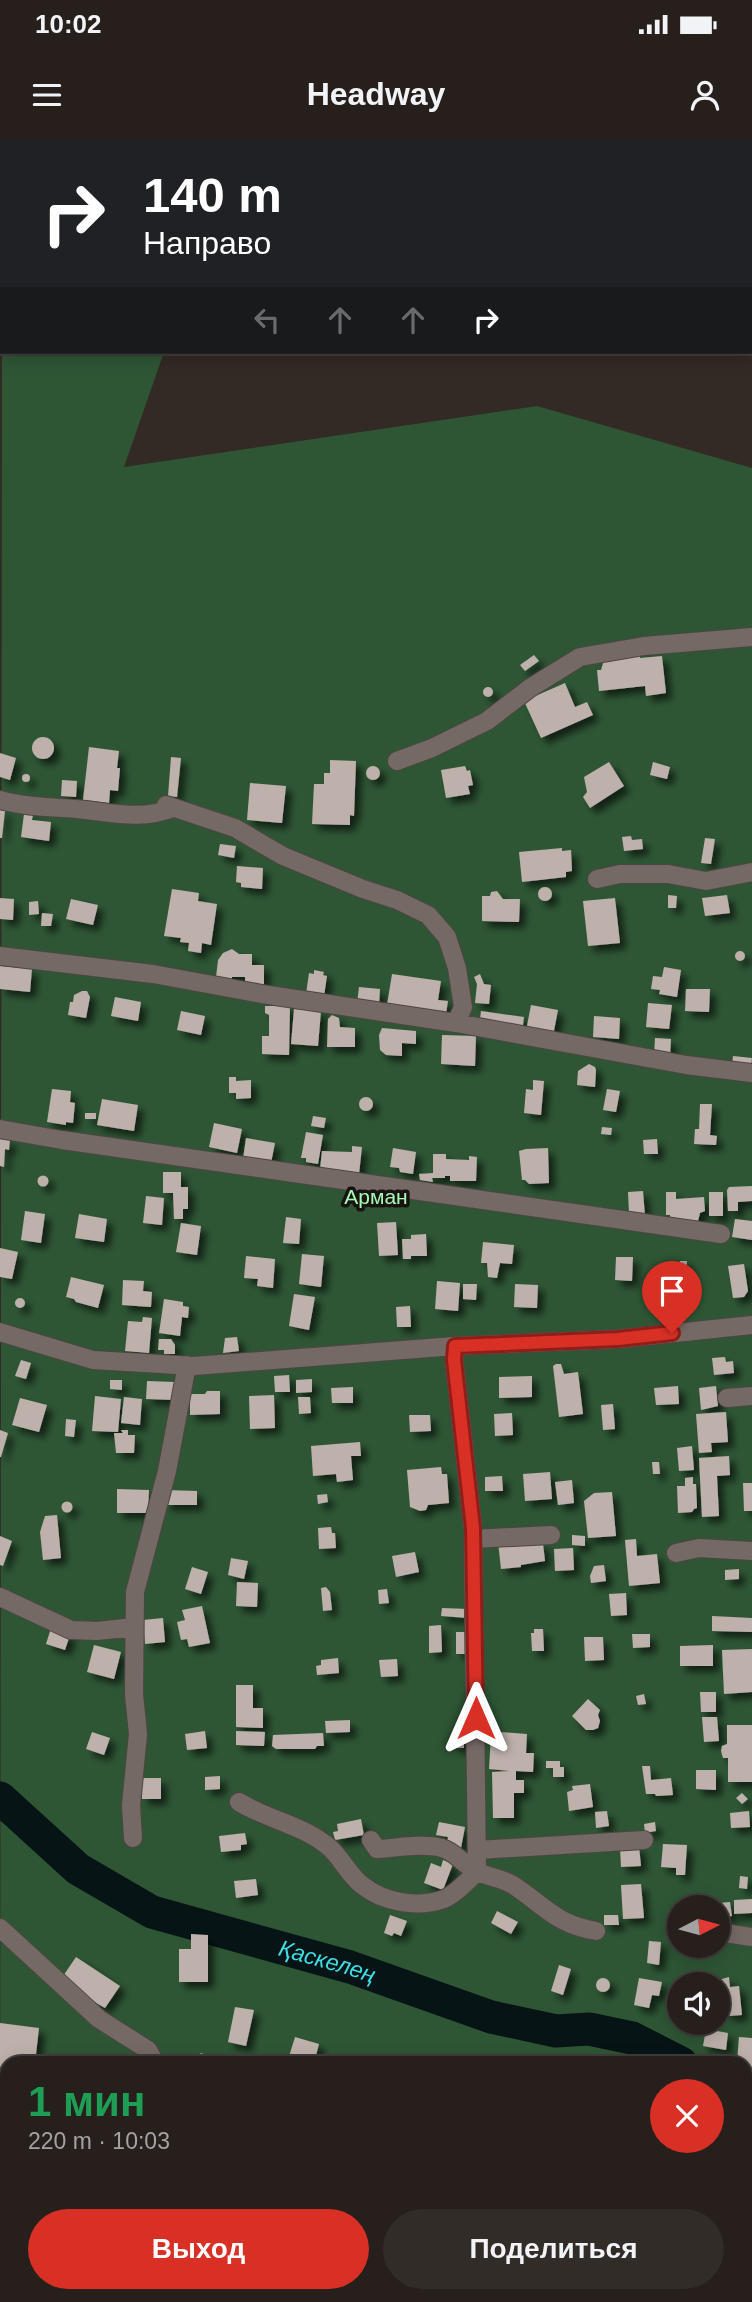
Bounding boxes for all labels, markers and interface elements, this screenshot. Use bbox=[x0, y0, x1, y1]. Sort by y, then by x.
text: 10:02 bbox=[35, 9, 102, 39]
icon: menu bbox=[28, 76, 66, 114]
text: Headway bbox=[307, 76, 445, 112]
icon: person bbox=[686, 76, 724, 114]
icon: right bbox=[28, 168, 119, 259]
text: 140 m bbox=[143, 168, 282, 222]
text: Направо bbox=[143, 225, 271, 261]
icon: left bbox=[248, 301, 286, 339]
icon: ahead bbox=[321, 301, 359, 339]
icon: ahead bbox=[394, 301, 432, 339]
icon: right bbox=[467, 301, 505, 339]
park label: Арман bbox=[344, 1185, 408, 1208]
pin bbox=[642, 1261, 702, 1333]
icon: arrive bbox=[653, 1272, 691, 1310]
position arrow bbox=[439, 1681, 513, 1755]
north arrow bbox=[667, 1895, 730, 1958]
map controls bbox=[667, 1895, 730, 2035]
water label: Қаскелең bbox=[276, 1935, 379, 1988]
button: sound bbox=[667, 1972, 730, 2035]
text: 1 мин bbox=[28, 2078, 145, 2125]
button: close bbox=[650, 2079, 724, 2153]
text: 220 m · 10:03 bbox=[28, 2128, 170, 2154]
button: Выход bbox=[28, 2209, 369, 2289]
button: Поделиться bbox=[383, 2209, 724, 2289]

